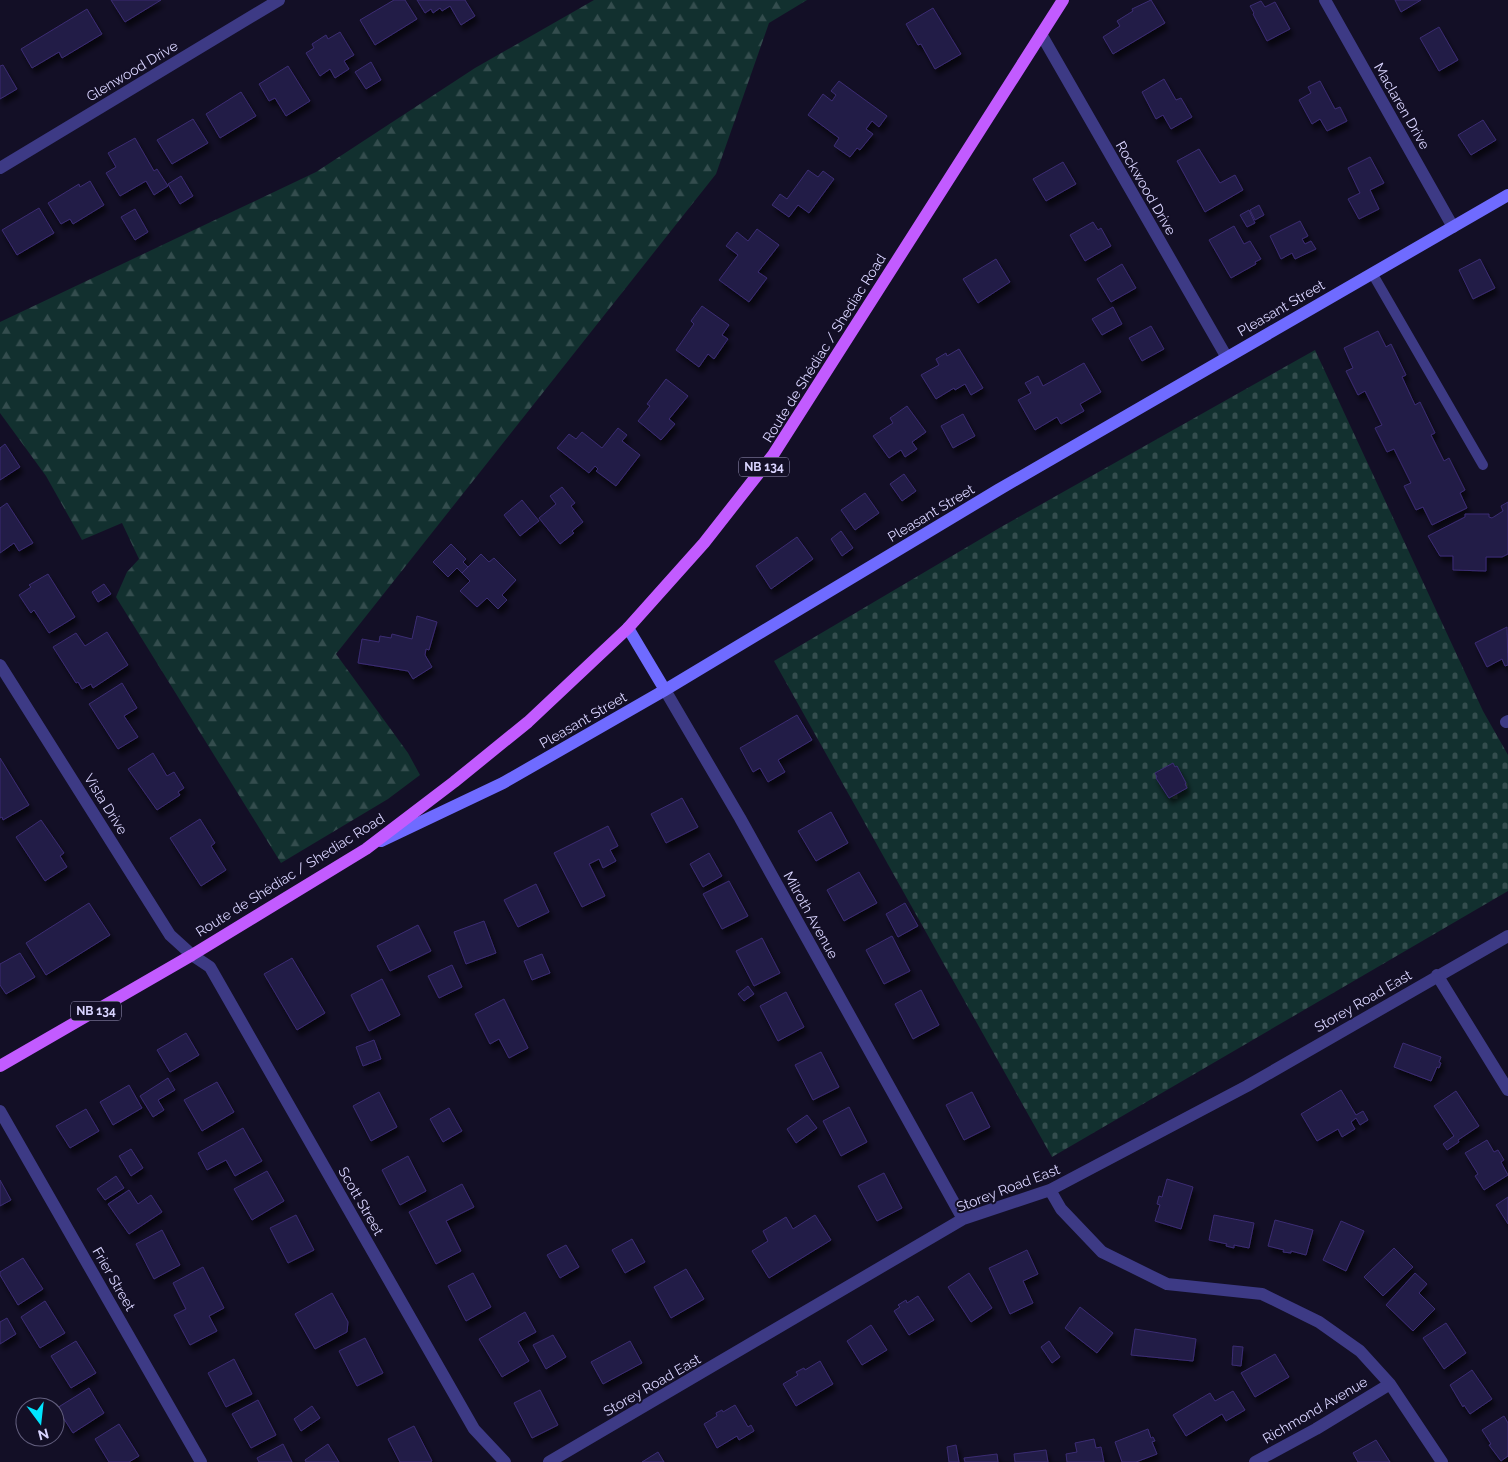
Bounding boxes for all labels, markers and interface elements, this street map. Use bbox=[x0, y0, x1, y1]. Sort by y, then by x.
street label: Glenwood Drive bbox=[84, 37, 180, 105]
street label: Maclaren Drive bbox=[1371, 60, 1433, 152]
street label: Rockwood Drive bbox=[1113, 138, 1179, 238]
street label: Route de Shédiac / Shediac Road bbox=[759, 251, 889, 445]
street label: Pleasant Street bbox=[1235, 276, 1328, 339]
road number: NB 134 bbox=[739, 458, 789, 477]
street label: Pleasant Street bbox=[885, 481, 977, 545]
street label: Pleasant Street bbox=[537, 688, 630, 751]
street label: Vista Drive bbox=[81, 771, 131, 837]
street label: Route de Shédiac / Shediac Road bbox=[193, 810, 387, 940]
street label: Milroth Avenue bbox=[780, 869, 842, 961]
street label: Storey Road East bbox=[1312, 967, 1415, 1035]
road number: NB 134 bbox=[71, 1001, 121, 1020]
street label: Storey Road East bbox=[954, 1161, 1062, 1215]
street label: Scott Street bbox=[335, 1164, 387, 1238]
street label: Frier Street bbox=[89, 1244, 139, 1314]
street label: Storey Road East bbox=[601, 1351, 704, 1419]
street label: Richmond Avenue bbox=[1260, 1373, 1370, 1447]
north arrow bbox=[15, 1397, 65, 1447]
text: N bbox=[36, 1425, 51, 1444]

